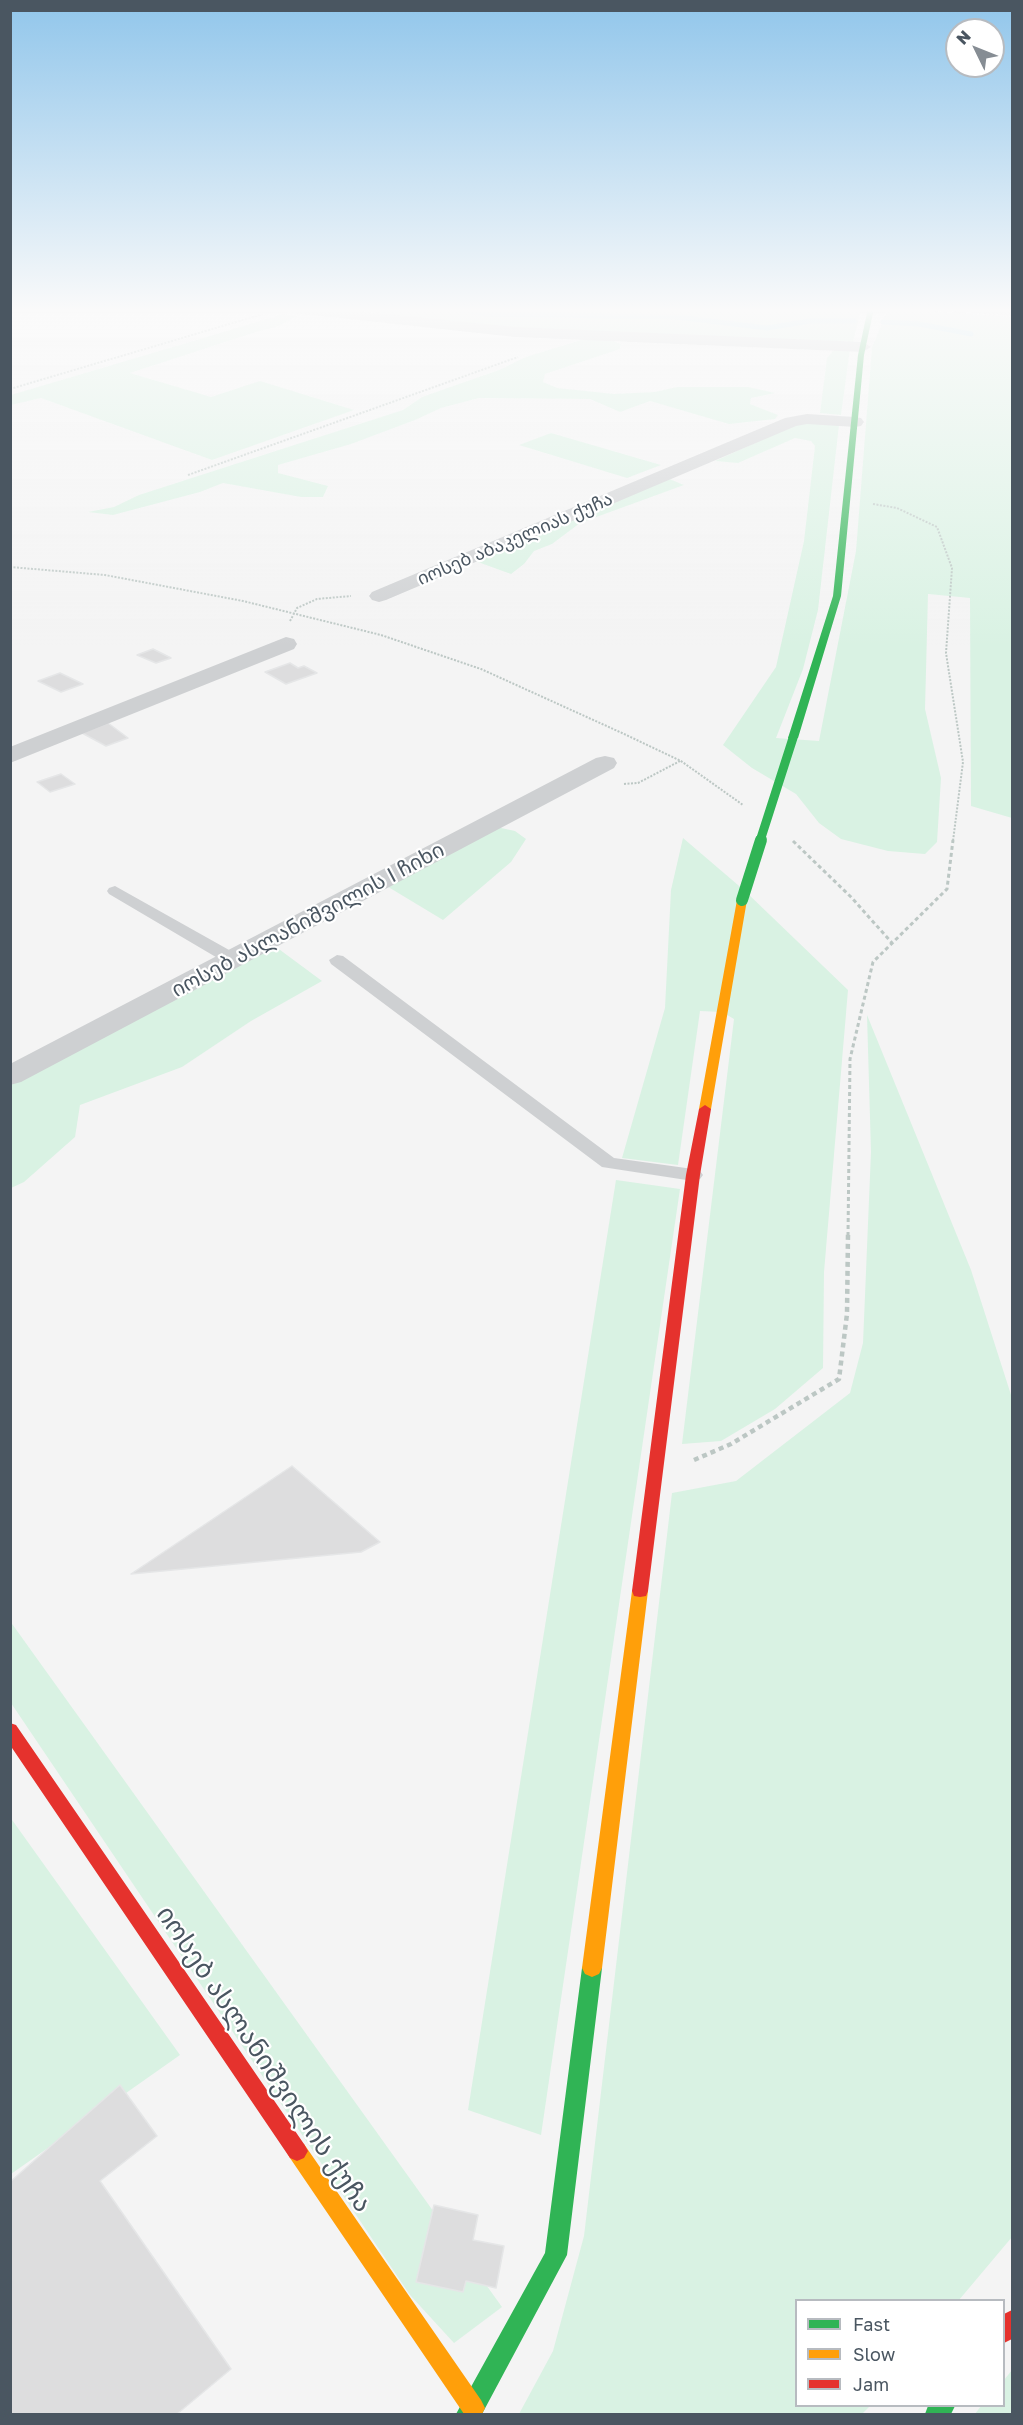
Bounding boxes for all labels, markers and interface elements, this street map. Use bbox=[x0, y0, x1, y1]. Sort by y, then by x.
north arrow bbox=[945, 18, 1005, 78]
text: N bbox=[952, 26, 975, 48]
street label: იოსებ აბაკელიას ქუჩა bbox=[414, 488, 616, 590]
street label: იოსებ ასლანიშვილის I ჩიხი bbox=[167, 837, 449, 1003]
street label: იოსებ ასლანიშვილის ქუჩა bbox=[150, 1900, 378, 2218]
legend bbox=[795, 2299, 1005, 2407]
text: Fast bbox=[853, 2313, 890, 2335]
text: Slow bbox=[853, 2343, 895, 2365]
text: Jam bbox=[853, 2373, 889, 2395]

